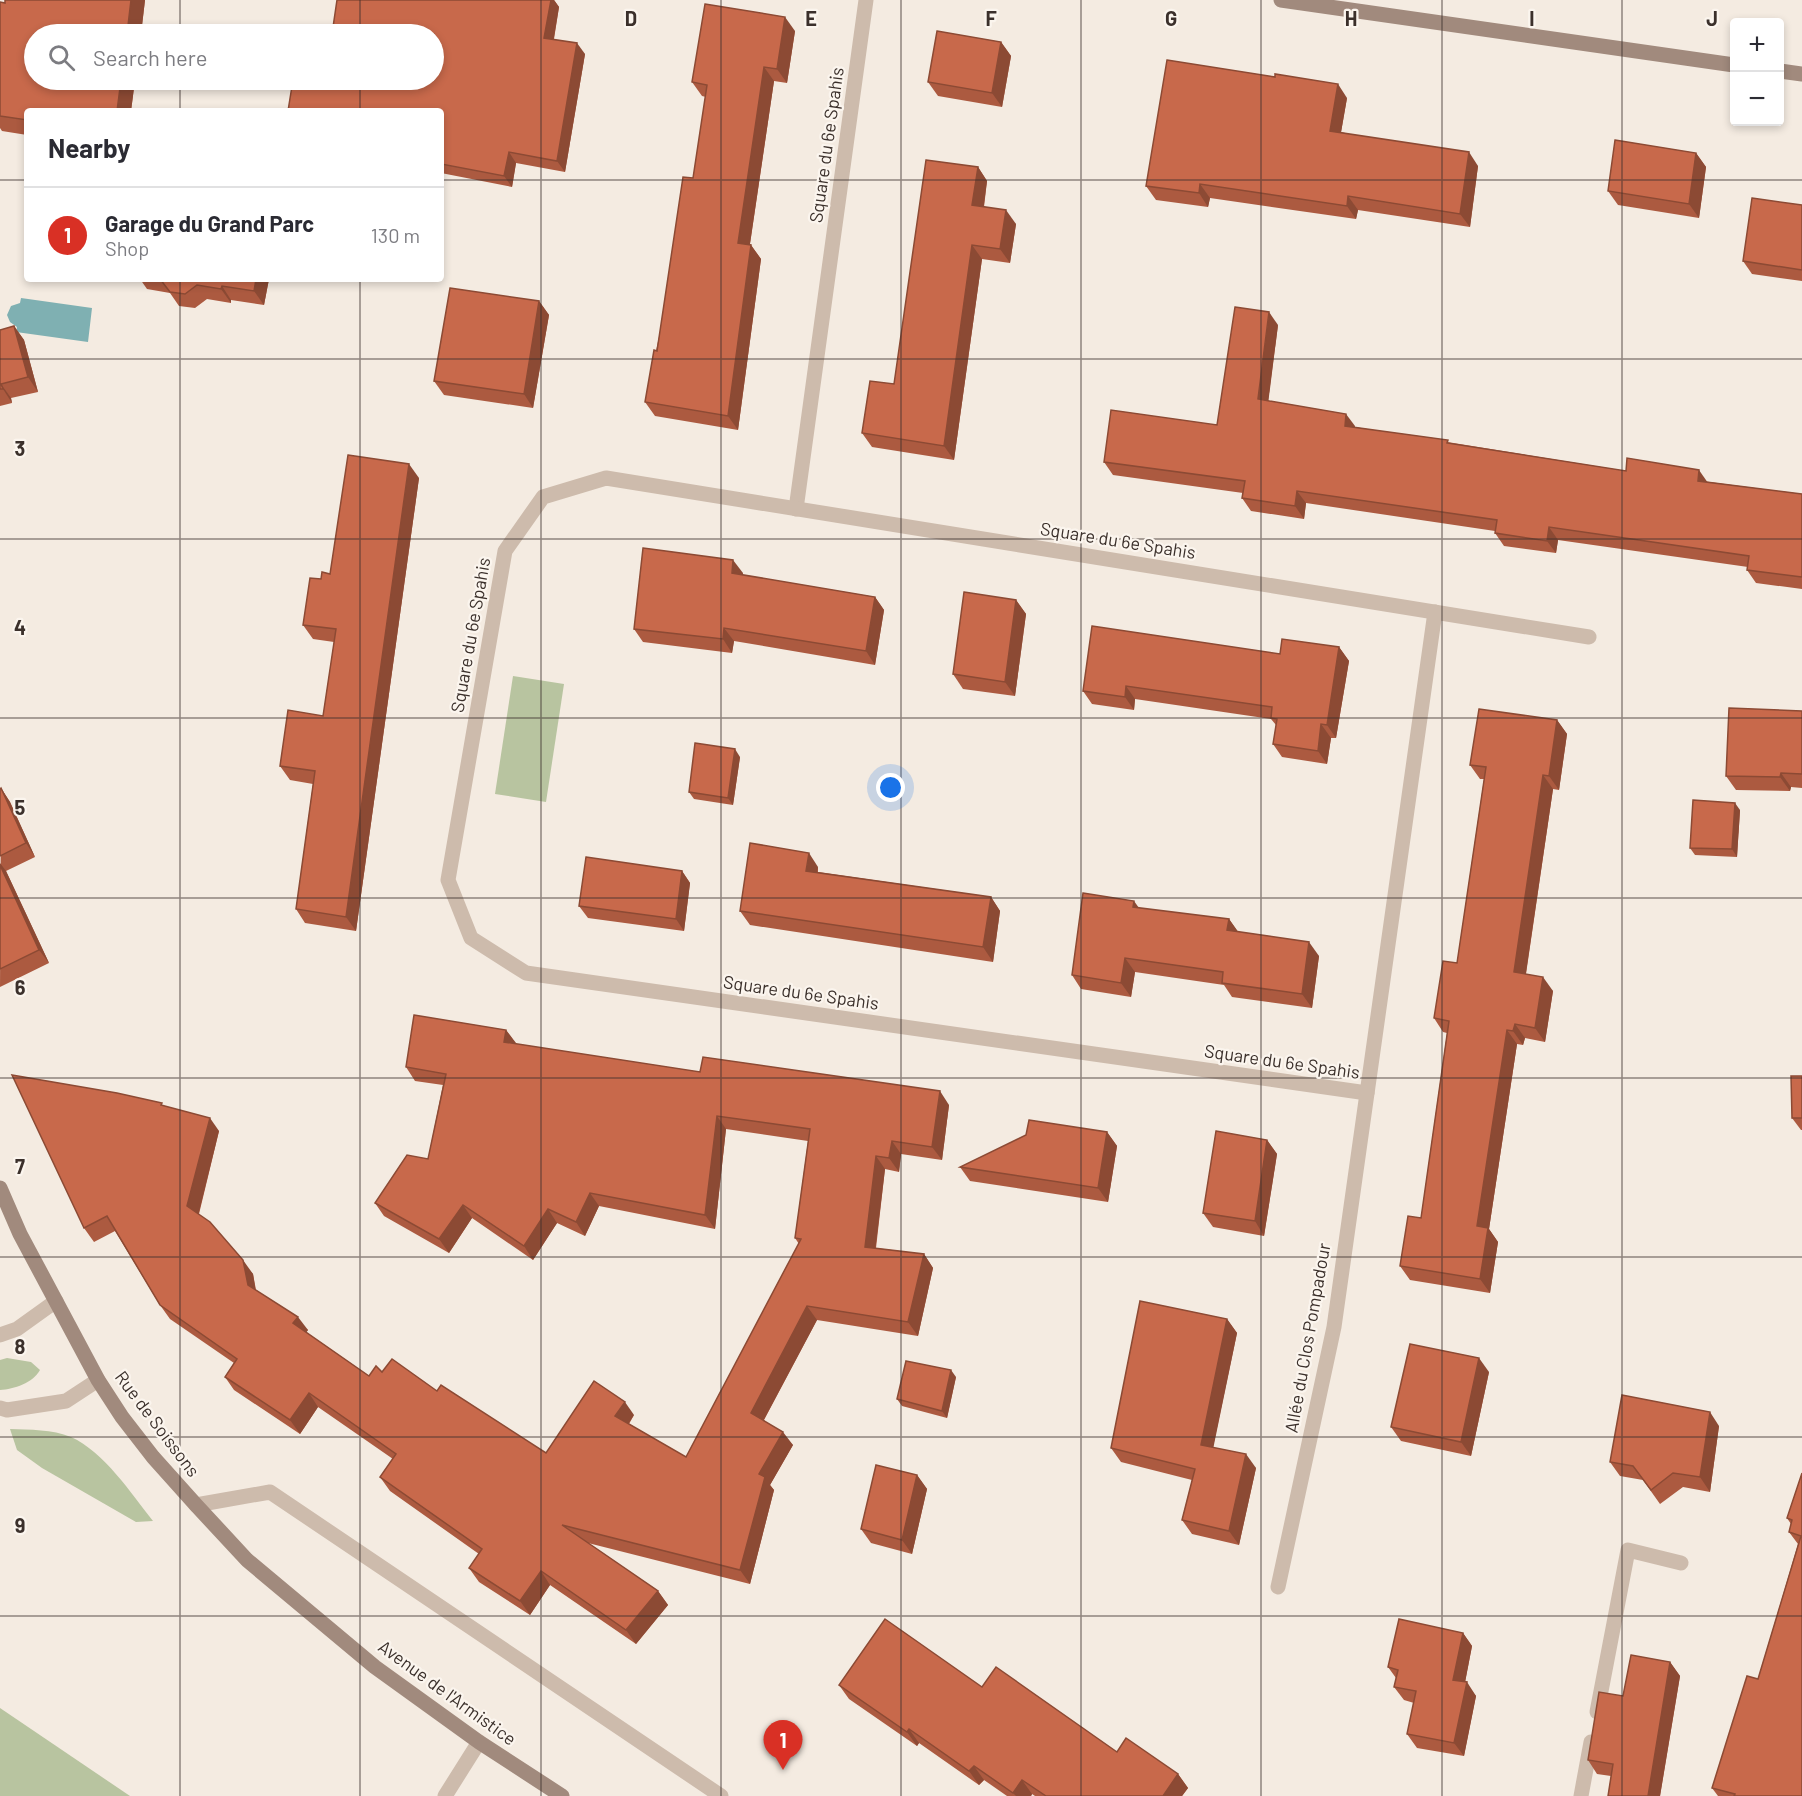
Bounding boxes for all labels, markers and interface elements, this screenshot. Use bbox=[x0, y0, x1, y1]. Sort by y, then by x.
text: D bbox=[625, 6, 637, 30]
text: E bbox=[805, 6, 817, 30]
text: F bbox=[985, 6, 997, 30]
text: G bbox=[1165, 6, 1177, 30]
text: H bbox=[1345, 6, 1357, 30]
text: I bbox=[1529, 6, 1535, 30]
text: J bbox=[1706, 6, 1718, 30]
map controls bbox=[1730, 18, 1784, 126]
button: + bbox=[1730, 18, 1784, 72]
search box bbox=[24, 24, 444, 90]
icon: search bbox=[45, 41, 78, 74]
text: Search here bbox=[93, 44, 207, 70]
street label: Square du 6e Spahis bbox=[804, 66, 848, 224]
button: − bbox=[1730, 72, 1784, 126]
text: Nearby bbox=[48, 132, 130, 163]
text: Garage du Grand Parc bbox=[105, 210, 314, 236]
text: 1 bbox=[64, 223, 71, 247]
text: 130 m bbox=[371, 223, 420, 247]
text: Shop bbox=[105, 236, 149, 260]
text: 3 bbox=[15, 436, 25, 460]
street label: Square du 6e Spahis bbox=[1039, 517, 1197, 563]
street label: Square du 6e Spahis bbox=[446, 556, 494, 714]
text: 4 bbox=[14, 615, 26, 639]
your location bbox=[876, 773, 905, 802]
text: 5 bbox=[15, 795, 26, 819]
street label: Square du 6e Spahis bbox=[722, 970, 880, 1014]
text: 6 bbox=[15, 975, 26, 999]
street label: Square du 6e Spahis bbox=[1203, 1039, 1361, 1083]
text: 7 bbox=[15, 1154, 25, 1178]
street label: Allée du Clos Pompadour bbox=[1279, 1241, 1335, 1434]
text: 8 bbox=[15, 1334, 26, 1358]
street label: Rue de Soissons bbox=[111, 1366, 205, 1481]
text: 9 bbox=[15, 1513, 25, 1537]
street label: Avenue de l'Armistice bbox=[374, 1635, 521, 1750]
pin: 1 bbox=[764, 1720, 802, 1770]

